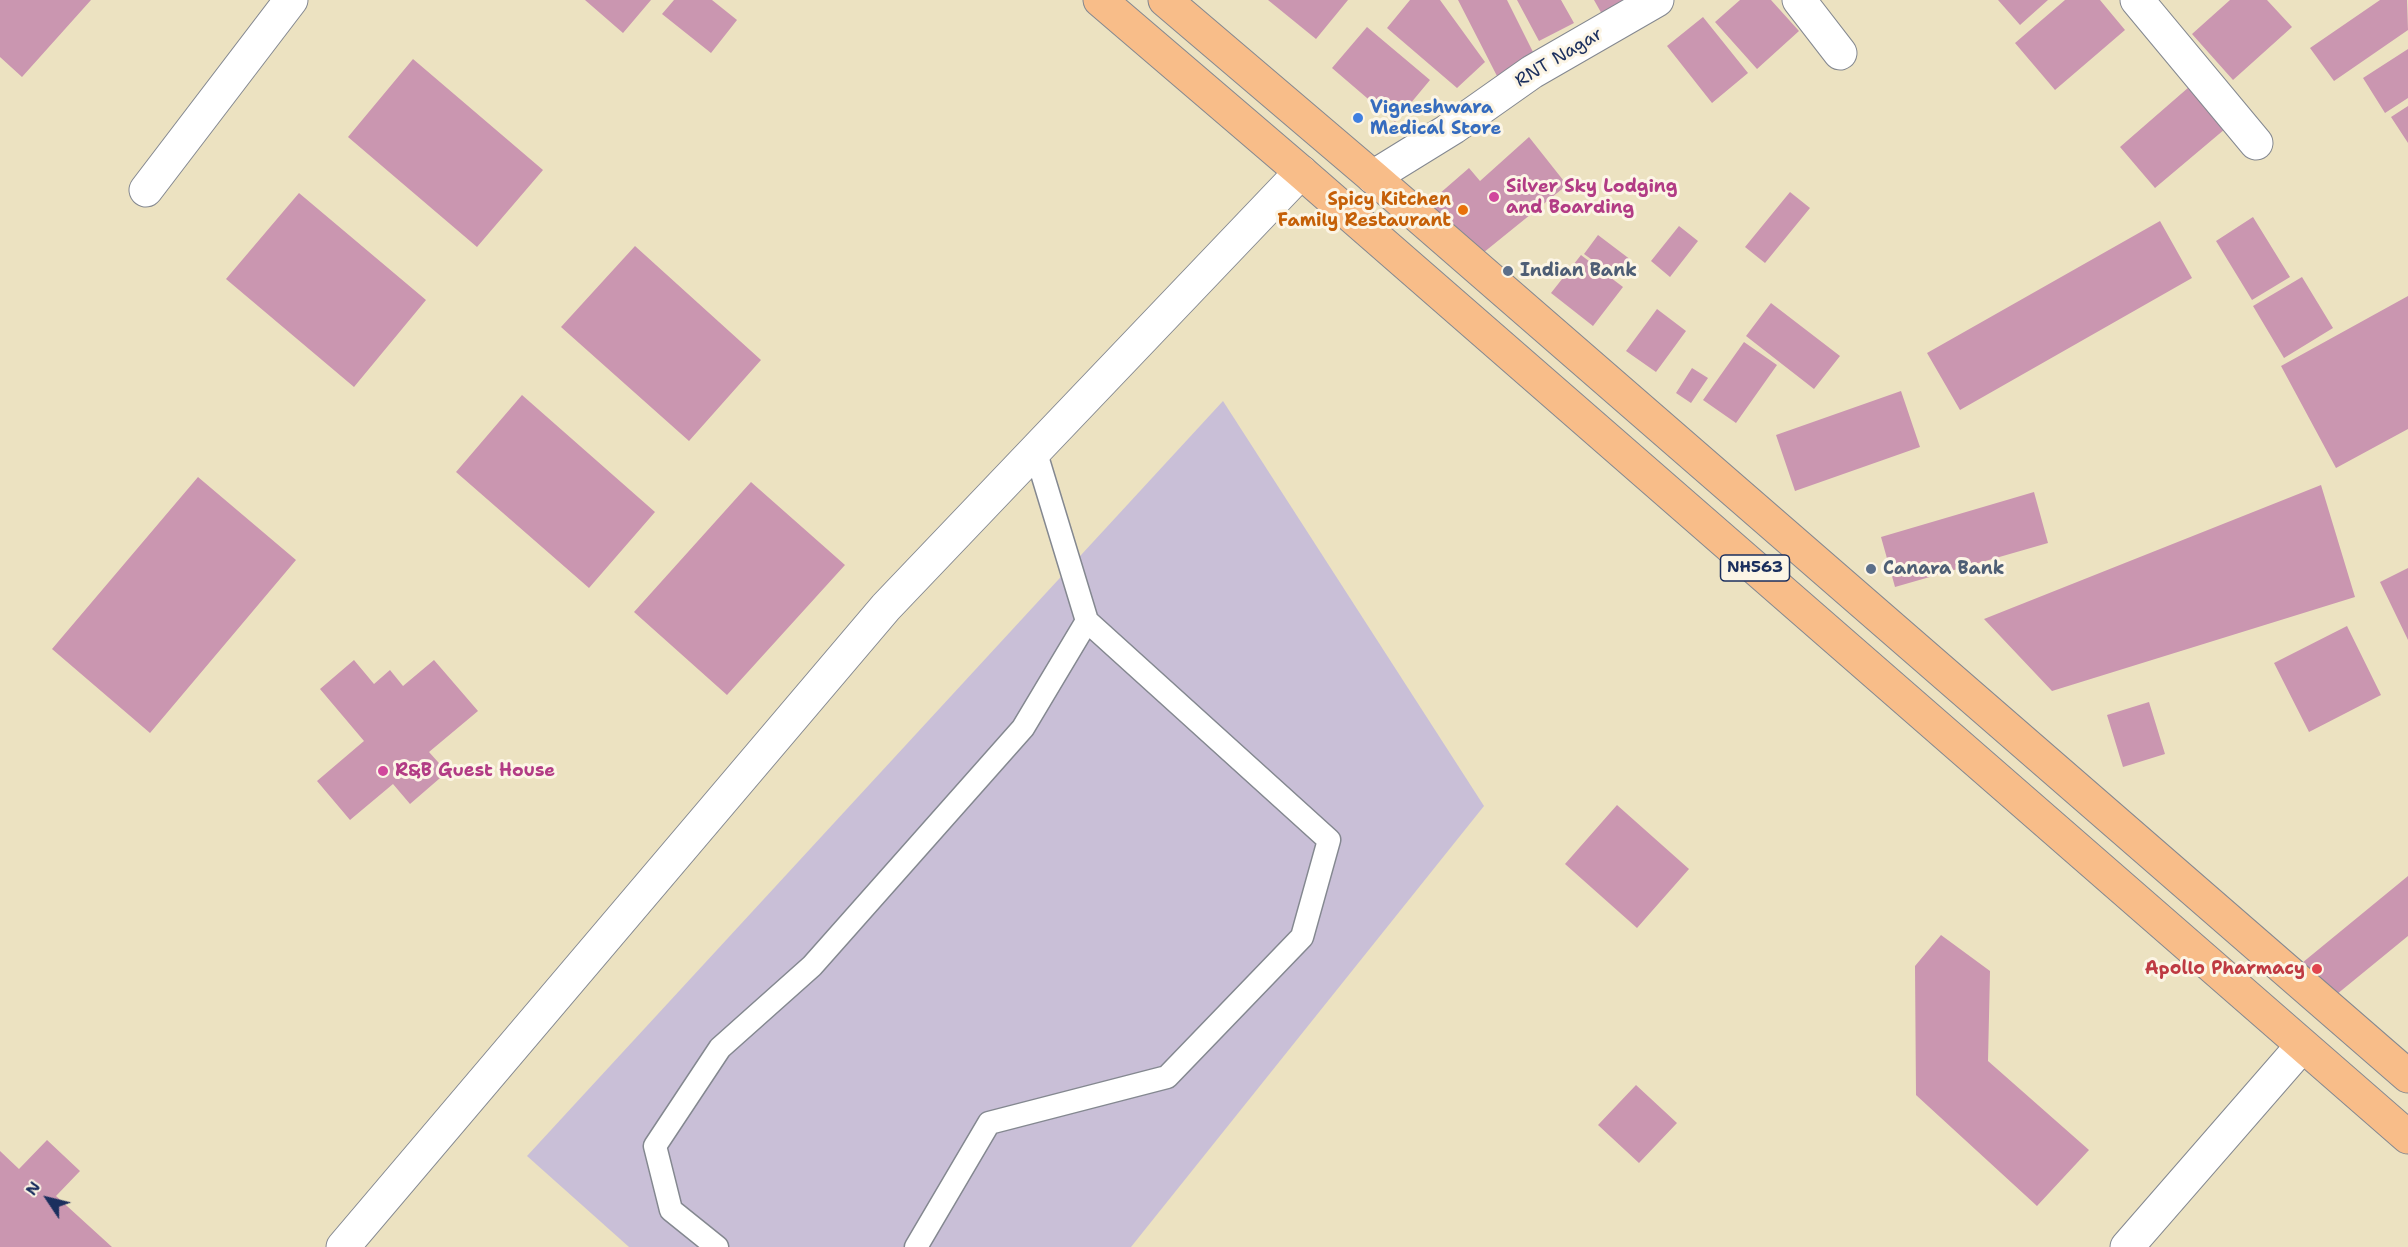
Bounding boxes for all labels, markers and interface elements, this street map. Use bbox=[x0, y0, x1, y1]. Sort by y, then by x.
street label: RNT Nagar bbox=[1511, 23, 1607, 93]
place label: Vigneshwara Medical Store bbox=[1370, 97, 1501, 140]
marker: Vigneshwara Medical Store bbox=[1351, 111, 1365, 125]
place label: Silver Sky Lodging and Boarding bbox=[1506, 176, 1677, 219]
place label: Spicy Kitchen Family Restaurant bbox=[1277, 189, 1451, 232]
marker: Silver Sky Lodging and Boarding bbox=[1487, 190, 1501, 204]
marker: Spicy Kitchen Family Restaurant bbox=[1456, 203, 1470, 217]
place label: Indian Bank bbox=[1520, 260, 1637, 282]
marker: Indian Bank bbox=[1501, 264, 1515, 278]
road number: NH563 bbox=[1720, 555, 1790, 581]
place label: Canara Bank bbox=[1883, 558, 2005, 580]
marker: Canara Bank bbox=[1864, 562, 1878, 576]
place label: R&B Guest House bbox=[395, 760, 555, 782]
marker: R&B Guest House bbox=[376, 764, 390, 778]
place label: Apollo Pharmacy bbox=[2145, 958, 2305, 980]
marker: Apollo Pharmacy bbox=[2310, 962, 2324, 976]
north arrow bbox=[18, 1169, 78, 1229]
text: N bbox=[21, 1177, 45, 1200]

